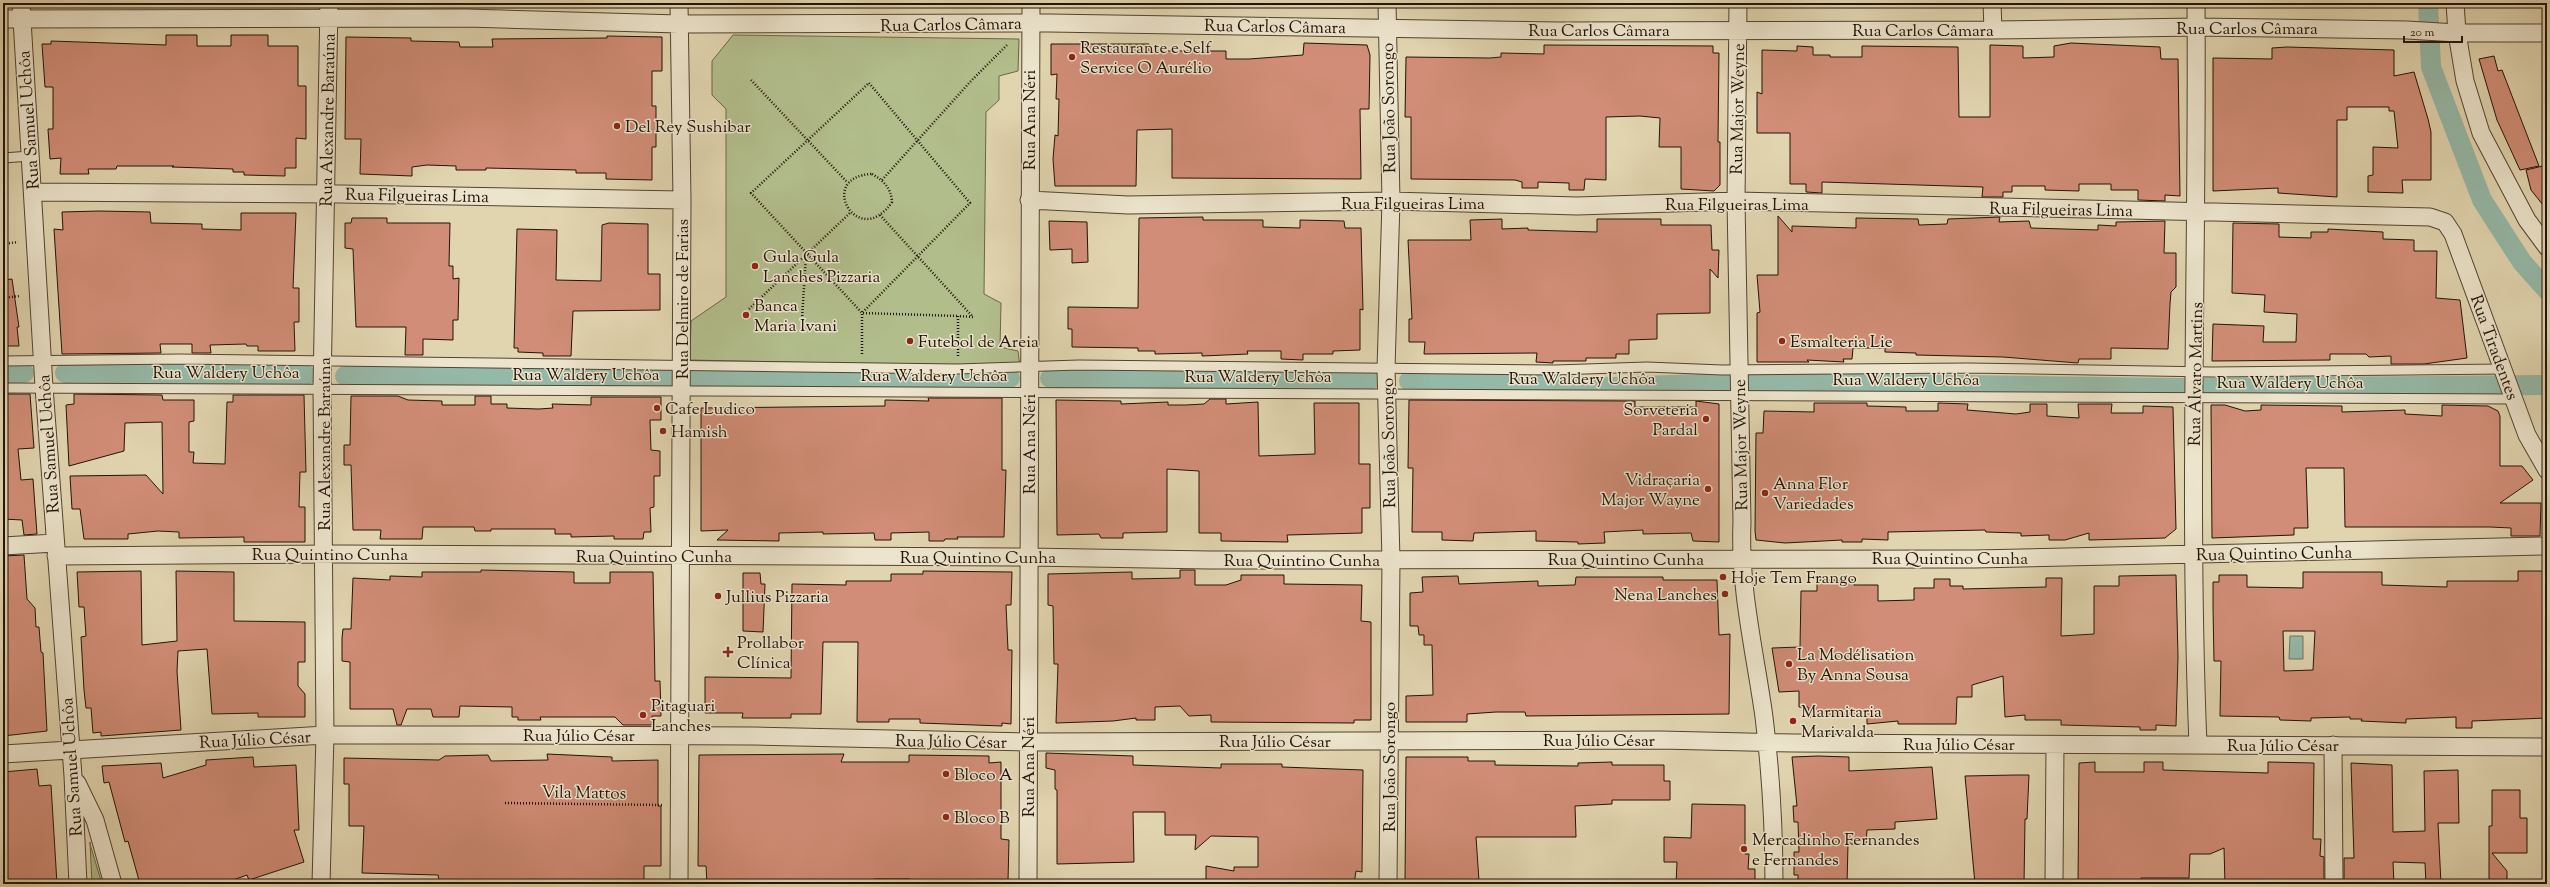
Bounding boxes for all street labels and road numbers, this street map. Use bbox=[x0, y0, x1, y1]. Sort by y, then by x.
street label: Rua Carlos Câmara bbox=[880, 13, 1022, 39]
street label: Rua Carlos Câmara bbox=[1204, 15, 1346, 41]
street label: Rua Carlos Câmara bbox=[2176, 18, 2318, 42]
street label: Rua Carlos Câmara bbox=[1528, 20, 1670, 44]
street label: Rua Carlos Câmara bbox=[1852, 20, 1994, 44]
street label: Rua Alexandre Baraúna bbox=[315, 33, 343, 207]
street label: Rua João Sorongo bbox=[1377, 43, 1403, 173]
street label: Rua Major Weyne bbox=[1726, 43, 1752, 175]
street label: Rua Samuel Uchôa bbox=[13, 50, 47, 190]
street label: Rua Ana Néri bbox=[1019, 69, 1043, 170]
street label: Rua Filgueiras Lima bbox=[345, 184, 489, 210]
street label: Rua Filgueiras Lima bbox=[1341, 193, 1485, 217]
street label: Rua Filgueiras Lima bbox=[1665, 194, 1809, 218]
street label: Rua Filgueiras Lima bbox=[1989, 198, 2133, 224]
street label: Rua Delmiro de Farias bbox=[672, 218, 696, 379]
street label: Rua Tiradentes bbox=[2463, 292, 2523, 404]
street label: Rua Álvaro Martins bbox=[2184, 301, 2210, 446]
street label: Rua Alexandre Baraúna bbox=[314, 357, 338, 531]
street label: Rua Waldery Uchôa bbox=[152, 362, 300, 386]
street label: Rua Waldery Uchôa bbox=[512, 364, 660, 388]
street label: Rua Waldery Uchôa bbox=[860, 365, 1008, 389]
street label: Rua Waldery Uchôa bbox=[1184, 366, 1332, 390]
street label: Rua Waldery Uchôa bbox=[1508, 368, 1656, 392]
street label: Rua Waldery Uchôa bbox=[1832, 369, 1980, 393]
street label: Rua Waldery Uchôa bbox=[2216, 372, 2364, 396]
street label: Rua Samuel Uchôa bbox=[33, 374, 67, 514]
street label: Rua João Sorongo bbox=[1377, 378, 1403, 508]
street label: Rua Major Weyne bbox=[1729, 379, 1755, 511]
street label: Rua Ana Néri bbox=[1019, 393, 1043, 494]
street label: Rua Quintino Cunha bbox=[2196, 542, 2353, 568]
street label: Rua Quintino Cunha bbox=[252, 544, 408, 568]
street label: Rua Quintino Cunha bbox=[576, 546, 732, 570]
street label: Rua Quintino Cunha bbox=[900, 547, 1056, 571]
street label: Rua Quintino Cunha bbox=[1872, 548, 2028, 572]
street label: Rua Quintino Cunha bbox=[1548, 549, 1704, 573]
street label: Rua Quintino Cunha bbox=[1224, 550, 1380, 574]
street label: Rua Samuel Uchôa bbox=[56, 697, 90, 837]
street label: Rua João Sorongo bbox=[1379, 702, 1403, 832]
street label: Rua Ana Néri bbox=[1018, 716, 1042, 817]
street label: Rua Júlio César bbox=[523, 725, 636, 749]
street label: Rua Júlio César bbox=[199, 726, 312, 756]
street label: Rua Júlio César bbox=[895, 730, 1008, 756]
street label: Rua Júlio César bbox=[1543, 730, 1656, 754]
street label: Rua Júlio César bbox=[1219, 731, 1332, 755]
street label: Rua Júlio César bbox=[1903, 734, 2016, 758]
street label: Rua Júlio César bbox=[2227, 735, 2340, 759]
street label: Vila Mattos bbox=[541, 781, 627, 807]

